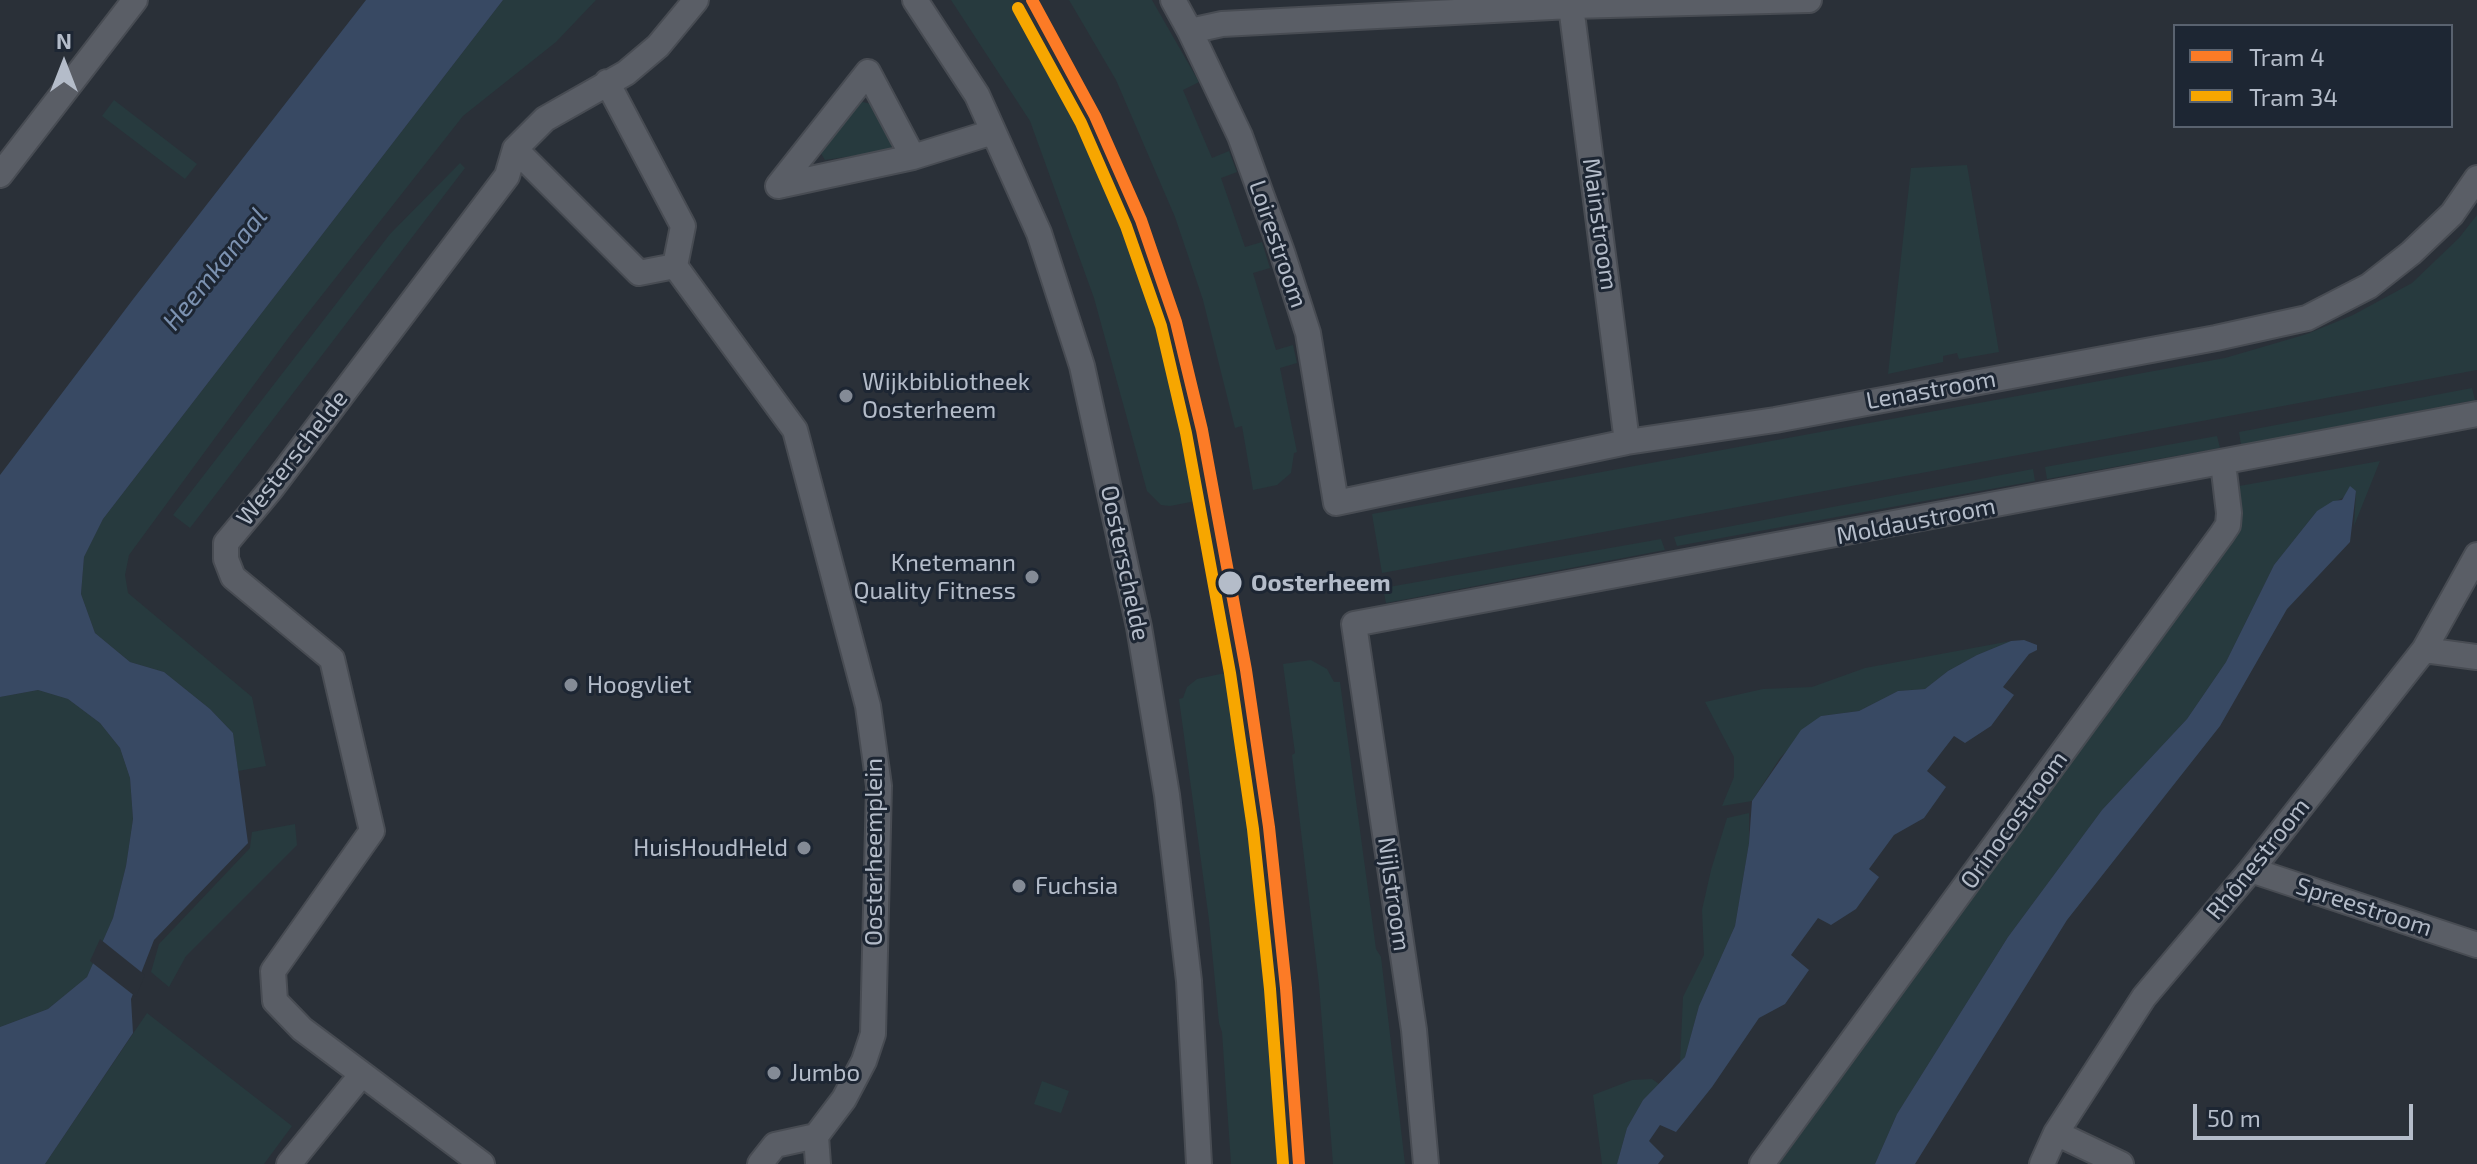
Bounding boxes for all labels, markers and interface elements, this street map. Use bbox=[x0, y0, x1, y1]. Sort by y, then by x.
north arrow bbox=[24, 24, 104, 104]
legend bbox=[2173, 24, 2453, 128]
text: N bbox=[56, 27, 72, 53]
text: Tram 4 bbox=[2249, 42, 2325, 71]
text: Tram 34 bbox=[2249, 82, 2338, 111]
street label: Mainstroom bbox=[1576, 156, 1624, 292]
street label: Loirestroom bbox=[1243, 176, 1313, 312]
water label: Heemkanaal bbox=[156, 201, 274, 337]
street label: Lenastroom bbox=[1864, 364, 1998, 416]
place label: Wijkbibliotheek Oosterheem bbox=[862, 368, 1030, 424]
street label: Westerschelde bbox=[230, 385, 354, 531]
marker: Wijkbibliotheek Oosterheem bbox=[837, 387, 855, 405]
street label: Oosterschelde bbox=[1094, 483, 1156, 643]
street label: Moldaustroom bbox=[1834, 491, 1998, 551]
place label: Knetemann Quality Fitness bbox=[854, 549, 1016, 605]
marker: Knetemann Quality Fitness bbox=[1023, 568, 1041, 586]
marker: Oosterheem bbox=[1216, 569, 1244, 597]
place label: Oosterheem bbox=[1251, 569, 1391, 597]
place label: Hoogvliet bbox=[587, 671, 692, 699]
marker: Hoogvliet bbox=[562, 676, 580, 694]
street label: Orinocostroom bbox=[1954, 745, 2074, 895]
street label: Oosterheemplein bbox=[860, 758, 888, 946]
street label: Rhônestroom bbox=[2200, 792, 2316, 926]
place label: HuisHoudHeld bbox=[633, 834, 788, 862]
street label: Nijlstroom bbox=[1372, 835, 1416, 953]
marker: HuisHoudHeld bbox=[795, 839, 813, 857]
street label: Spreestroom bbox=[2292, 871, 2436, 943]
place label: Fuchsia bbox=[1035, 872, 1118, 900]
marker: Fuchsia bbox=[1010, 877, 1028, 895]
place label: Jumbo bbox=[790, 1059, 860, 1087]
marker: Jumbo bbox=[765, 1064, 783, 1082]
scale bar bbox=[2197, 1088, 2417, 1138]
text: 50 m bbox=[2207, 1103, 2261, 1132]

